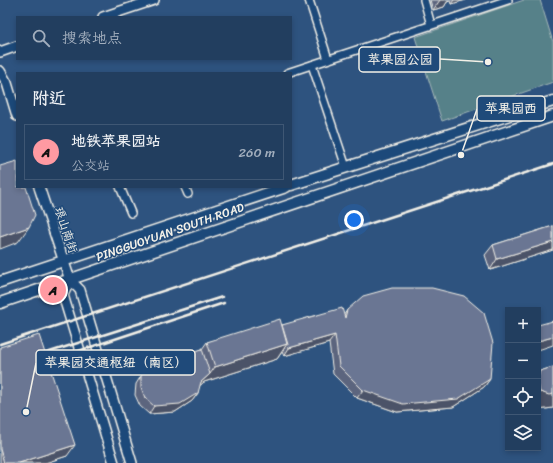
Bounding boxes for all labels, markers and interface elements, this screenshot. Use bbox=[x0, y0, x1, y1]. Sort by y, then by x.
search box bbox=[16, 16, 292, 60]
text: 搜索地点 bbox=[62, 25, 122, 51]
icon: search bbox=[30, 27, 52, 49]
callout: 苹果园公园 bbox=[359, 47, 440, 72]
text: 苹果园公园 bbox=[367, 48, 433, 71]
text: 附近 bbox=[32, 83, 66, 113]
callout: 苹果园西 bbox=[477, 96, 545, 121]
text: 苹果园西 bbox=[485, 97, 537, 120]
text: 地铁苹果园站 bbox=[71, 128, 161, 154]
text: A bbox=[42, 141, 50, 164]
text: 260 m bbox=[239, 141, 275, 164]
text: 公交站 bbox=[71, 154, 110, 177]
street label: PINGGUOYUAN SOUTH ROAD bbox=[93, 196, 248, 268]
street label: 琅山南街 bbox=[48, 204, 84, 256]
your location bbox=[344, 210, 364, 230]
pin: A bbox=[40, 275, 66, 305]
map controls bbox=[505, 307, 541, 451]
button: + bbox=[505, 307, 541, 343]
button: − bbox=[505, 343, 541, 379]
callout: 苹果园交通枢纽（南区） bbox=[36, 350, 195, 375]
text: 苹果园交通枢纽（南区） bbox=[44, 351, 188, 374]
button: locate bbox=[505, 379, 541, 415]
button: layers bbox=[505, 415, 541, 451]

